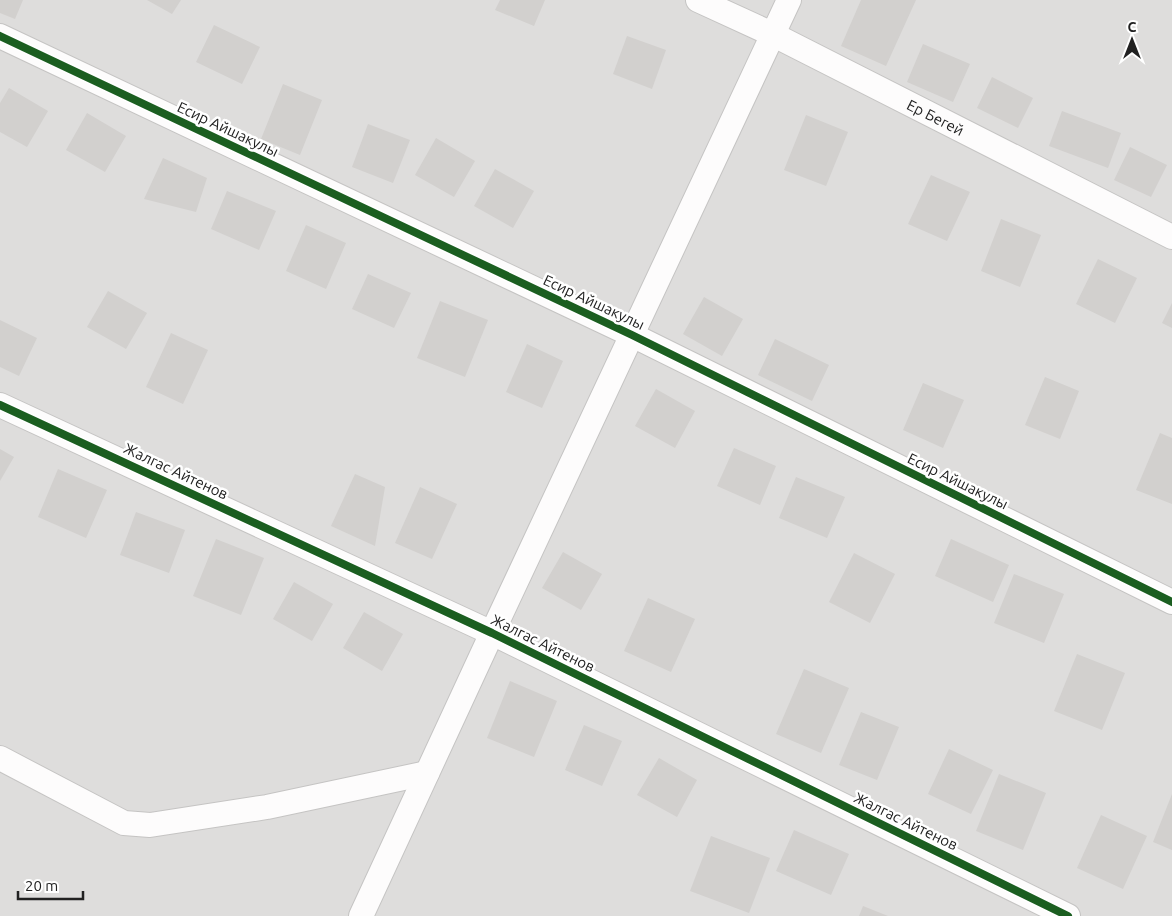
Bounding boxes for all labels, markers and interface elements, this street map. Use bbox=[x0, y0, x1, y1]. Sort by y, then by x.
north arrow bbox=[1107, 15, 1157, 65]
text: С bbox=[1128, 19, 1137, 35]
street label: Ер Бегей bbox=[904, 96, 967, 139]
street label: Есир Айшакулы bbox=[175, 98, 281, 160]
street label: Есир Айшакулы bbox=[541, 271, 647, 333]
street label: Жалгас Айтенов bbox=[121, 439, 231, 503]
street label: Есир Айшакулы bbox=[905, 449, 1011, 513]
street label: Жалгас Айтенов bbox=[489, 611, 597, 675]
street label: Жалгас Айтенов bbox=[852, 789, 960, 853]
scale bar bbox=[18, 868, 82, 900]
text: 20 m bbox=[25, 877, 58, 894]

